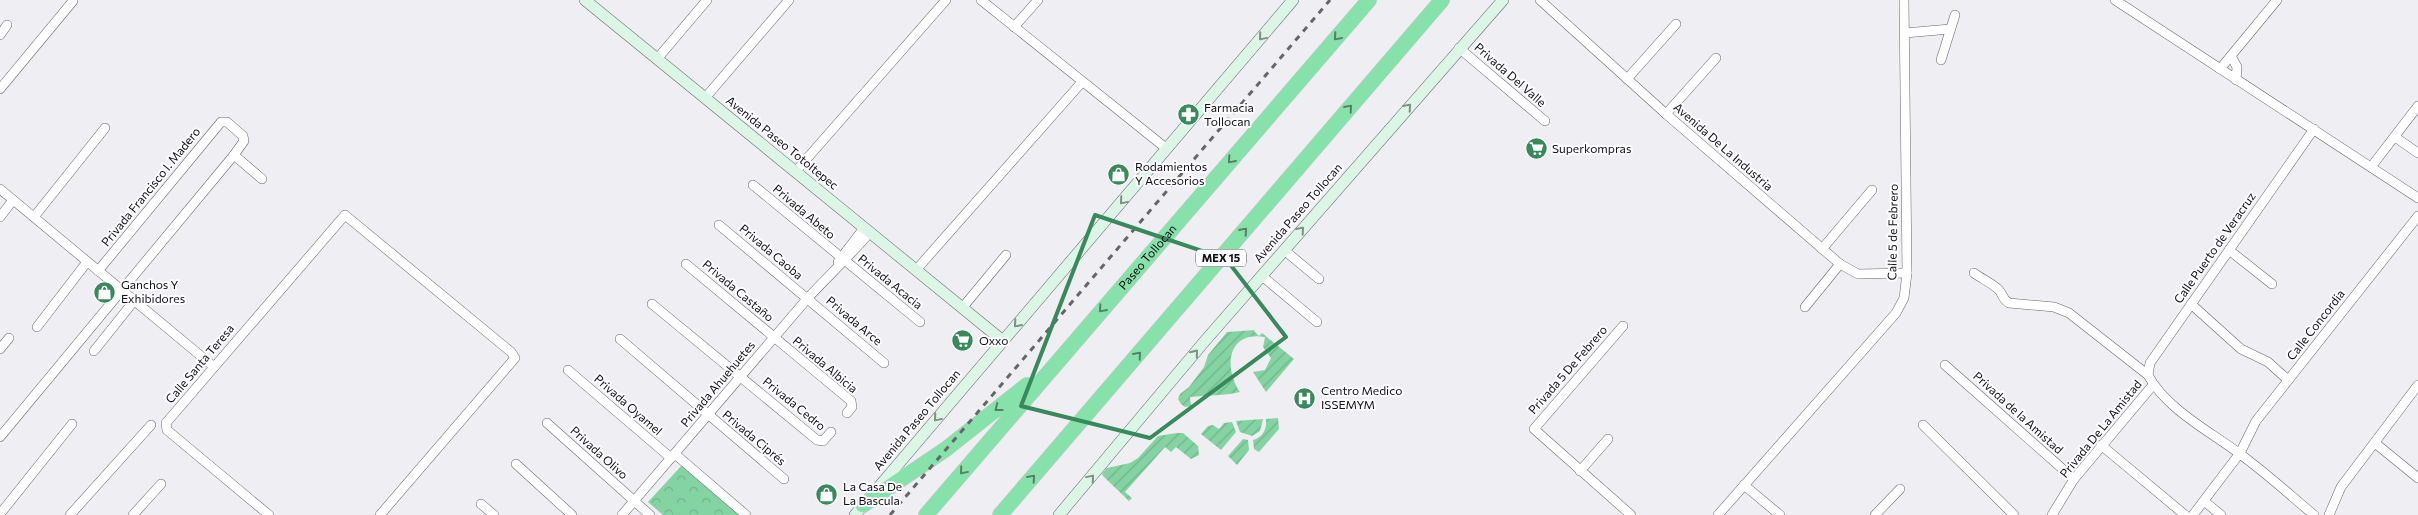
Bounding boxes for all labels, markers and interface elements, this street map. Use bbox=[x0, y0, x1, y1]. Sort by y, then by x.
one-way arrow bbox=[1334, 31, 1343, 40]
one-way arrow bbox=[1258, 32, 1267, 41]
street label: Privada Del Valle bbox=[1472, 39, 1549, 109]
street label: Avenida Paseo Totoltepec bbox=[724, 93, 841, 192]
street label: Avenida De La Industria bbox=[1671, 99, 1776, 193]
place label: Farmacia Tollocan bbox=[1204, 100, 1254, 128]
pharmacy icon: Farmacia Tollocan bbox=[1176, 103, 1200, 127]
one-way arrow bbox=[1402, 104, 1411, 113]
one-way arrow bbox=[1344, 105, 1352, 114]
street label: Privada Francisco I. Madero bbox=[98, 124, 202, 249]
supermarket icon: Superkompras bbox=[1524, 137, 1548, 161]
place label: Superkompras bbox=[1552, 141, 1631, 155]
one-way arrow bbox=[1228, 154, 1237, 163]
place label: Rodamientos Y Accesorios bbox=[1135, 159, 1207, 187]
street label: Avenida Paseo Tollocan bbox=[1250, 160, 1344, 265]
shop icon: Rodamientos Y Accesorios bbox=[1107, 162, 1131, 186]
street label: Privada Abeto bbox=[771, 181, 839, 241]
street label: Calle 5 de Febrero bbox=[1884, 184, 1900, 280]
street label: Calle Puerto de Veracruz bbox=[2170, 189, 2258, 306]
one-way arrow bbox=[1120, 195, 1128, 204]
street label: Privada Caoba bbox=[737, 221, 806, 282]
street label: Paseo Tollocan bbox=[1115, 221, 1179, 292]
one-way arrow bbox=[1295, 227, 1304, 236]
one-way arrow bbox=[1238, 228, 1247, 237]
road number: MEX 15 bbox=[1196, 250, 1246, 266]
street label: Privada Acacia bbox=[856, 251, 926, 311]
street label: Privada Castaño bbox=[700, 256, 777, 324]
place label: Ganchos Y Exhibidores bbox=[121, 277, 185, 305]
shop icon: Ganchos Y Exhibidores bbox=[93, 280, 117, 304]
street label: Calle Concordia bbox=[2283, 286, 2347, 362]
street label: Privada Arce bbox=[824, 293, 885, 348]
one-way arrow bbox=[1098, 303, 1107, 312]
one-way arrow bbox=[1013, 319, 1022, 328]
street label: Calle Santa Teresa bbox=[162, 321, 236, 406]
street label: Privada 5 De Febrero bbox=[1525, 322, 1609, 416]
supermarket icon: Oxxo bbox=[951, 329, 975, 353]
street label: Privada Albicia bbox=[790, 333, 861, 395]
place label: Oxxo bbox=[979, 333, 1008, 347]
street label: Privada Ahuehuetes bbox=[677, 338, 757, 429]
one-way arrow bbox=[1190, 350, 1198, 359]
one-way arrow bbox=[1132, 351, 1141, 360]
street label: Avenida Paseo Tollocan bbox=[870, 366, 962, 472]
street label: Privada de la Amistad bbox=[1971, 368, 2066, 456]
street label: Privada Oyamel bbox=[592, 371, 665, 437]
street label: Privada Cedro bbox=[761, 374, 829, 433]
street label: Privada De La Amistad bbox=[2057, 377, 2144, 480]
place label: Centro Medico ISSEMYM bbox=[1321, 383, 1402, 411]
hospital icon: Centro Medico ISSEMYM bbox=[1293, 386, 1317, 410]
one-way arrow bbox=[994, 402, 1004, 411]
street label: Privada Ciprés bbox=[720, 407, 789, 468]
one-way arrow bbox=[935, 412, 943, 421]
street label: Privada Olivo bbox=[568, 423, 631, 482]
one-way arrow bbox=[959, 466, 968, 475]
one-way arrow bbox=[1085, 474, 1094, 483]
one-way arrow bbox=[1026, 475, 1035, 484]
place label: La Casa De La Bascula bbox=[843, 479, 902, 507]
shop icon: La Casa De La Bascula bbox=[815, 482, 839, 506]

